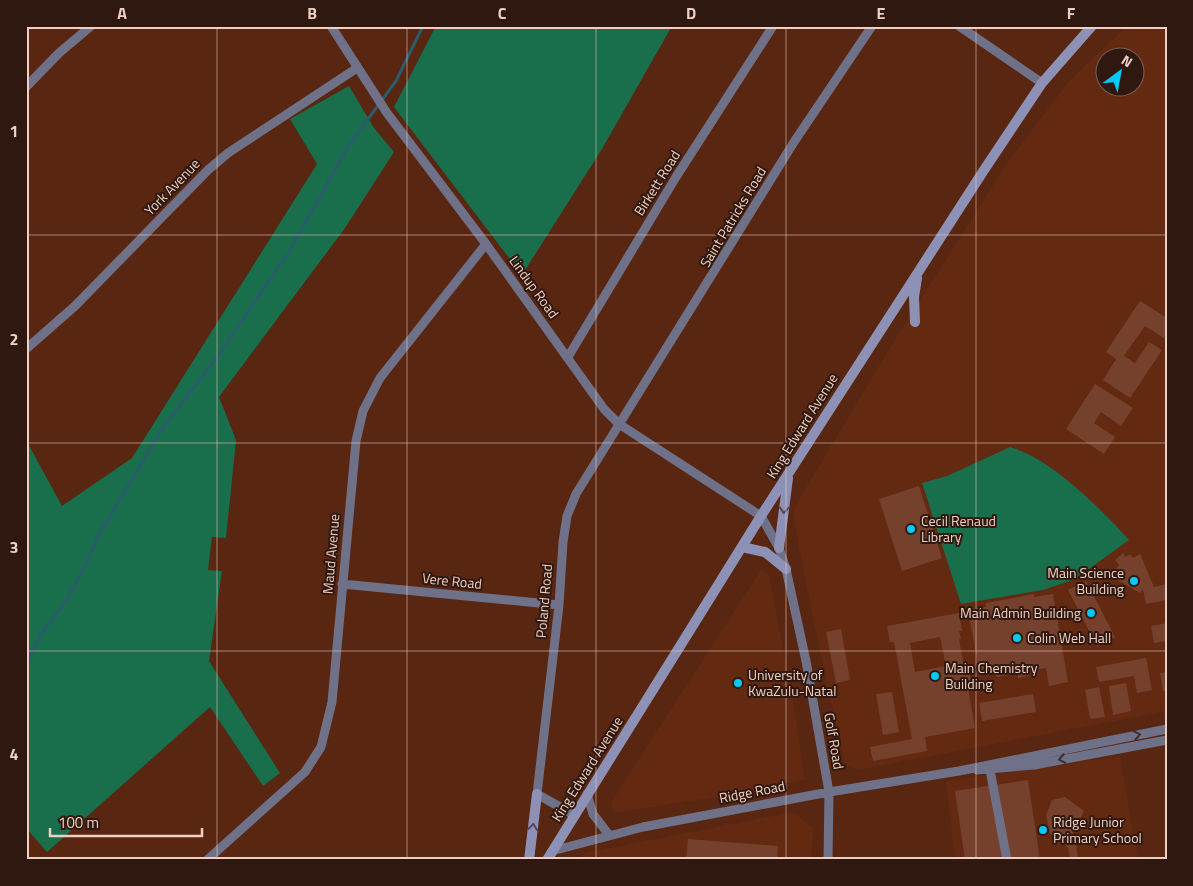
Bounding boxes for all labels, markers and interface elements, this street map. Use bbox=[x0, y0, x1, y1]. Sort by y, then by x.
text: A bbox=[117, 1, 127, 25]
text: B bbox=[307, 1, 317, 25]
text: C bbox=[498, 1, 507, 25]
text: D bbox=[686, 1, 696, 25]
text: E bbox=[877, 1, 886, 25]
text: F bbox=[1067, 1, 1076, 25]
north arrow bbox=[1096, 48, 1146, 98]
text: N bbox=[1117, 49, 1137, 72]
text: 1 bbox=[10, 119, 18, 143]
street label: Birkett Road bbox=[628, 146, 685, 219]
street label: York Avenue bbox=[139, 153, 204, 220]
street label: Saint Patricks Road bbox=[694, 163, 771, 271]
street label: Lindup Road bbox=[504, 251, 564, 322]
text: 2 bbox=[10, 327, 18, 351]
street label: King Edward Avenue bbox=[761, 369, 842, 482]
one-way arrow bbox=[778, 506, 789, 514]
place label: Cecil Renaud Library bbox=[921, 510, 996, 547]
street label: Maud Avenue bbox=[317, 513, 344, 595]
marker: Cecil Renaud Library bbox=[905, 523, 917, 535]
text: 3 bbox=[10, 535, 18, 559]
place label: Main Science Building bbox=[1047, 562, 1124, 599]
street label: Poland Road bbox=[530, 563, 557, 639]
street label: Vere Road bbox=[421, 567, 483, 594]
marker: Main Science Building bbox=[1128, 575, 1140, 587]
place label: Main Admin Building bbox=[960, 602, 1081, 623]
marker: Main Admin Building bbox=[1085, 607, 1097, 619]
place label: Colin Web Hall bbox=[1027, 627, 1111, 648]
marker: Colin Web Hall bbox=[1011, 632, 1023, 644]
place label: Main Chemistry Building bbox=[945, 657, 1038, 694]
place label: University of KwaZulu-Natal bbox=[748, 664, 836, 701]
marker: Main Chemistry Building bbox=[929, 670, 941, 682]
marker: University of KwaZulu-Natal bbox=[732, 677, 744, 689]
street label: Golf Road bbox=[819, 711, 850, 771]
street label: King Edward Avenue bbox=[546, 712, 627, 825]
one-way arrow bbox=[1133, 730, 1142, 740]
text: 4 bbox=[10, 742, 19, 766]
one-way arrow bbox=[1058, 754, 1067, 764]
street label: Ridge Road bbox=[717, 775, 787, 808]
scale bar bbox=[50, 806, 202, 838]
text: 100 m bbox=[58, 811, 99, 834]
place label: Ridge Junior Primary School bbox=[1053, 811, 1142, 848]
one-way arrow bbox=[527, 822, 538, 830]
marker: Ridge Junior Primary School bbox=[1037, 824, 1049, 836]

